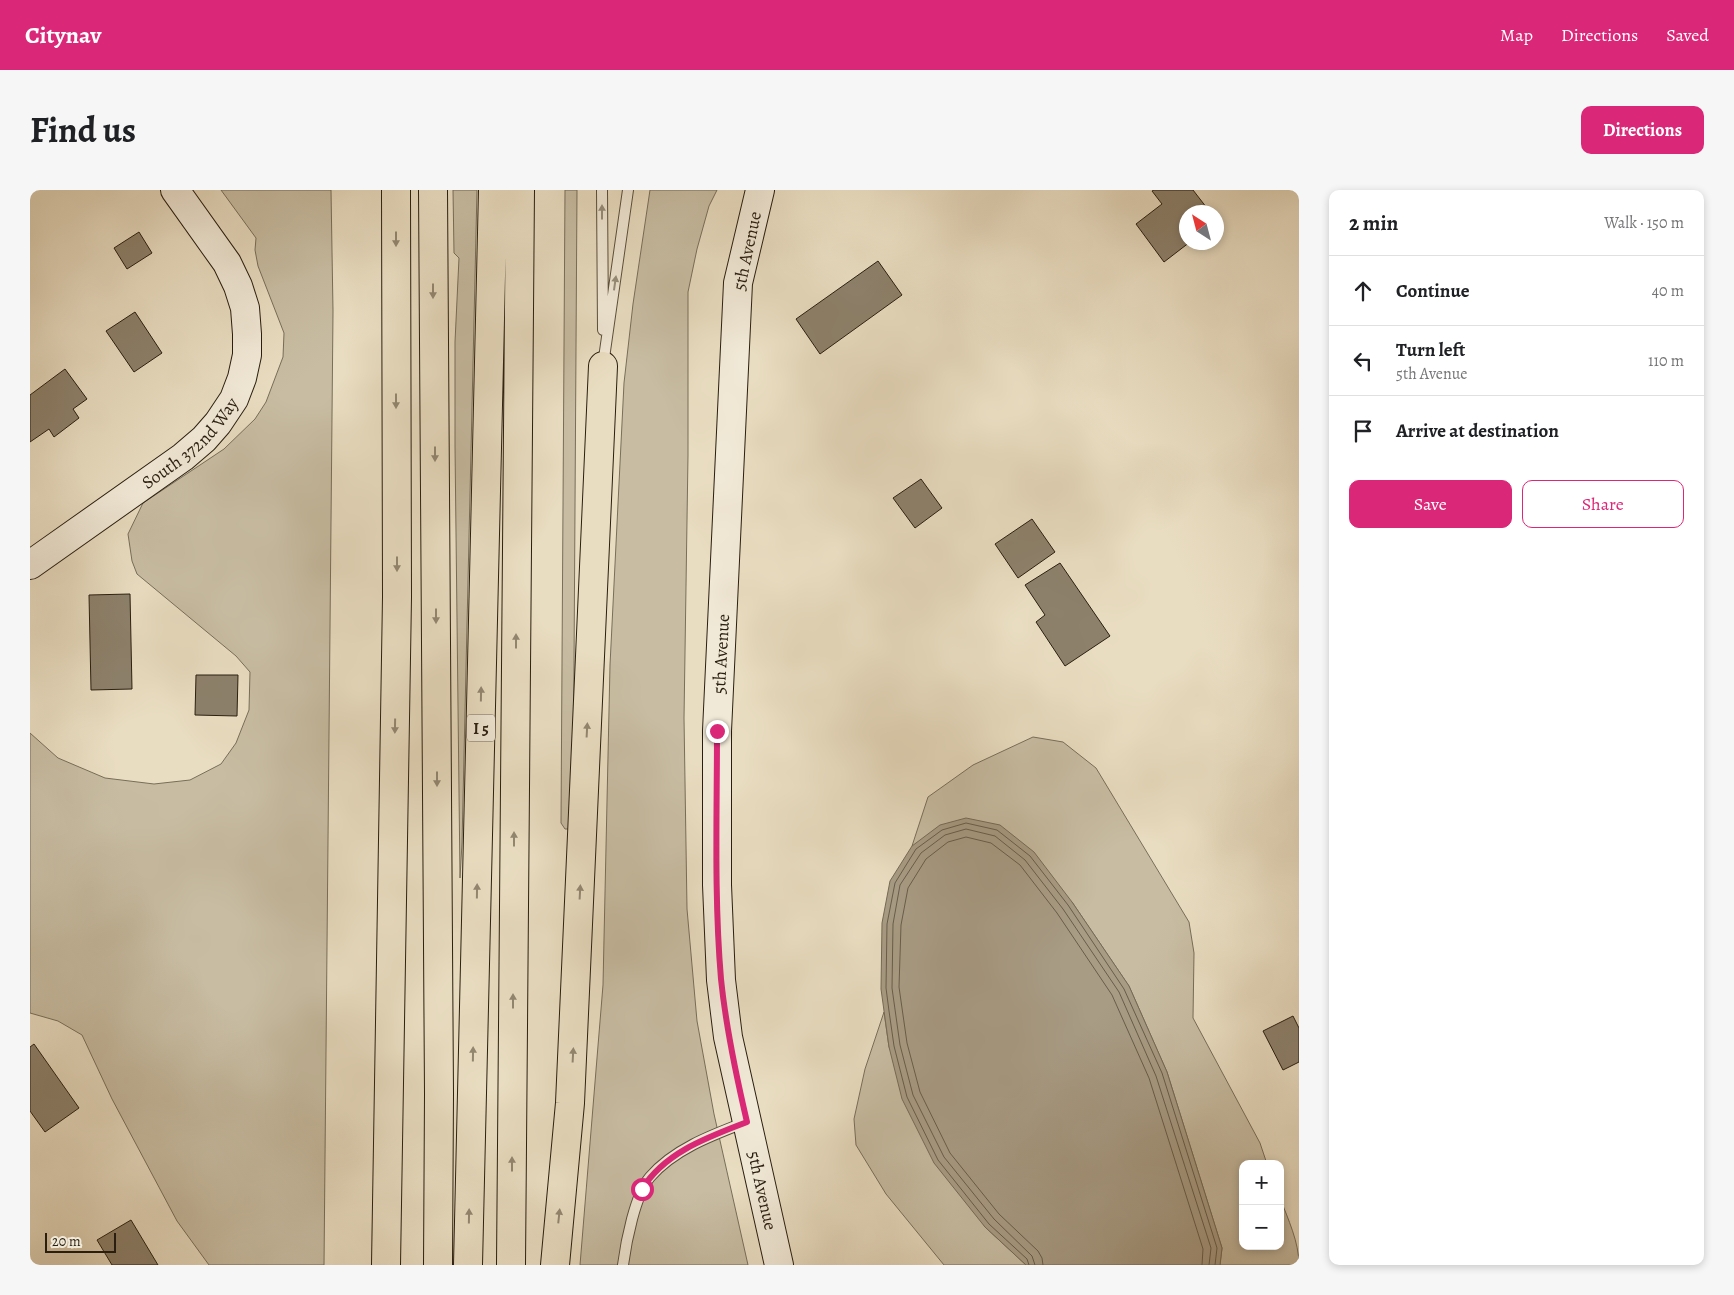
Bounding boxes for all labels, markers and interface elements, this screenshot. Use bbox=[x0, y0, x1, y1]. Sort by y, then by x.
text: Citynav bbox=[25, 19, 101, 51]
text: Map bbox=[1500, 23, 1533, 47]
text: Directions bbox=[1561, 23, 1638, 47]
text: Saved bbox=[1666, 23, 1709, 47]
text: Find us bbox=[30, 106, 136, 154]
button: Directions bbox=[1581, 106, 1704, 154]
one-way arrow bbox=[598, 204, 606, 220]
north arrow bbox=[1179, 205, 1224, 250]
street label: 5th Avenue bbox=[727, 209, 767, 293]
text: 2 min bbox=[1349, 209, 1398, 237]
text: Walk · 150 m bbox=[1604, 212, 1684, 234]
one-way arrow bbox=[392, 231, 400, 247]
one-way arrow bbox=[611, 274, 619, 290]
icon: ahead bbox=[1349, 277, 1377, 305]
text: Continue bbox=[1396, 278, 1470, 304]
text: 40 m bbox=[1652, 280, 1684, 302]
one-way arrow bbox=[429, 283, 437, 299]
text: Turn left bbox=[1396, 337, 1465, 363]
icon: left bbox=[1349, 347, 1377, 375]
text: 110 m bbox=[1648, 350, 1684, 372]
text: 5th Avenue bbox=[1396, 363, 1468, 385]
street label: South 372nd Way bbox=[137, 392, 244, 494]
one-way arrow bbox=[392, 393, 400, 409]
icon: arrive bbox=[1349, 417, 1377, 445]
text: Arrive at destination bbox=[1396, 418, 1559, 444]
one-way arrow bbox=[431, 446, 439, 462]
button: Save bbox=[1349, 480, 1512, 528]
button: Share bbox=[1522, 480, 1684, 528]
one-way arrow bbox=[393, 556, 401, 572]
one-way arrow bbox=[432, 608, 440, 624]
street label: 5th Avenue bbox=[707, 613, 735, 695]
one-way arrow bbox=[512, 633, 520, 649]
one-way arrow bbox=[478, 686, 486, 702]
road number: I 5 bbox=[467, 714, 495, 742]
one-way arrow bbox=[391, 718, 399, 734]
route end bbox=[706, 720, 729, 743]
one-way arrow bbox=[583, 722, 591, 738]
one-way arrow bbox=[433, 771, 441, 787]
one-way arrow bbox=[510, 831, 518, 847]
one-way arrow bbox=[473, 883, 481, 899]
one-way arrow bbox=[576, 884, 584, 900]
one-way arrow bbox=[509, 993, 517, 1009]
one-way arrow bbox=[469, 1046, 477, 1062]
one-way arrow bbox=[569, 1046, 577, 1062]
street label: 5th Avenue bbox=[742, 1149, 783, 1233]
one-way arrow bbox=[508, 1156, 516, 1172]
map controls bbox=[1239, 1160, 1284, 1250]
button: + bbox=[1239, 1160, 1284, 1205]
route start bbox=[631, 1178, 654, 1201]
button: − bbox=[1239, 1205, 1284, 1250]
one-way arrow bbox=[465, 1208, 473, 1224]
one-way arrow bbox=[555, 1208, 563, 1224]
scale bar bbox=[45, 1230, 116, 1253]
text: 20 m bbox=[52, 1232, 81, 1251]

